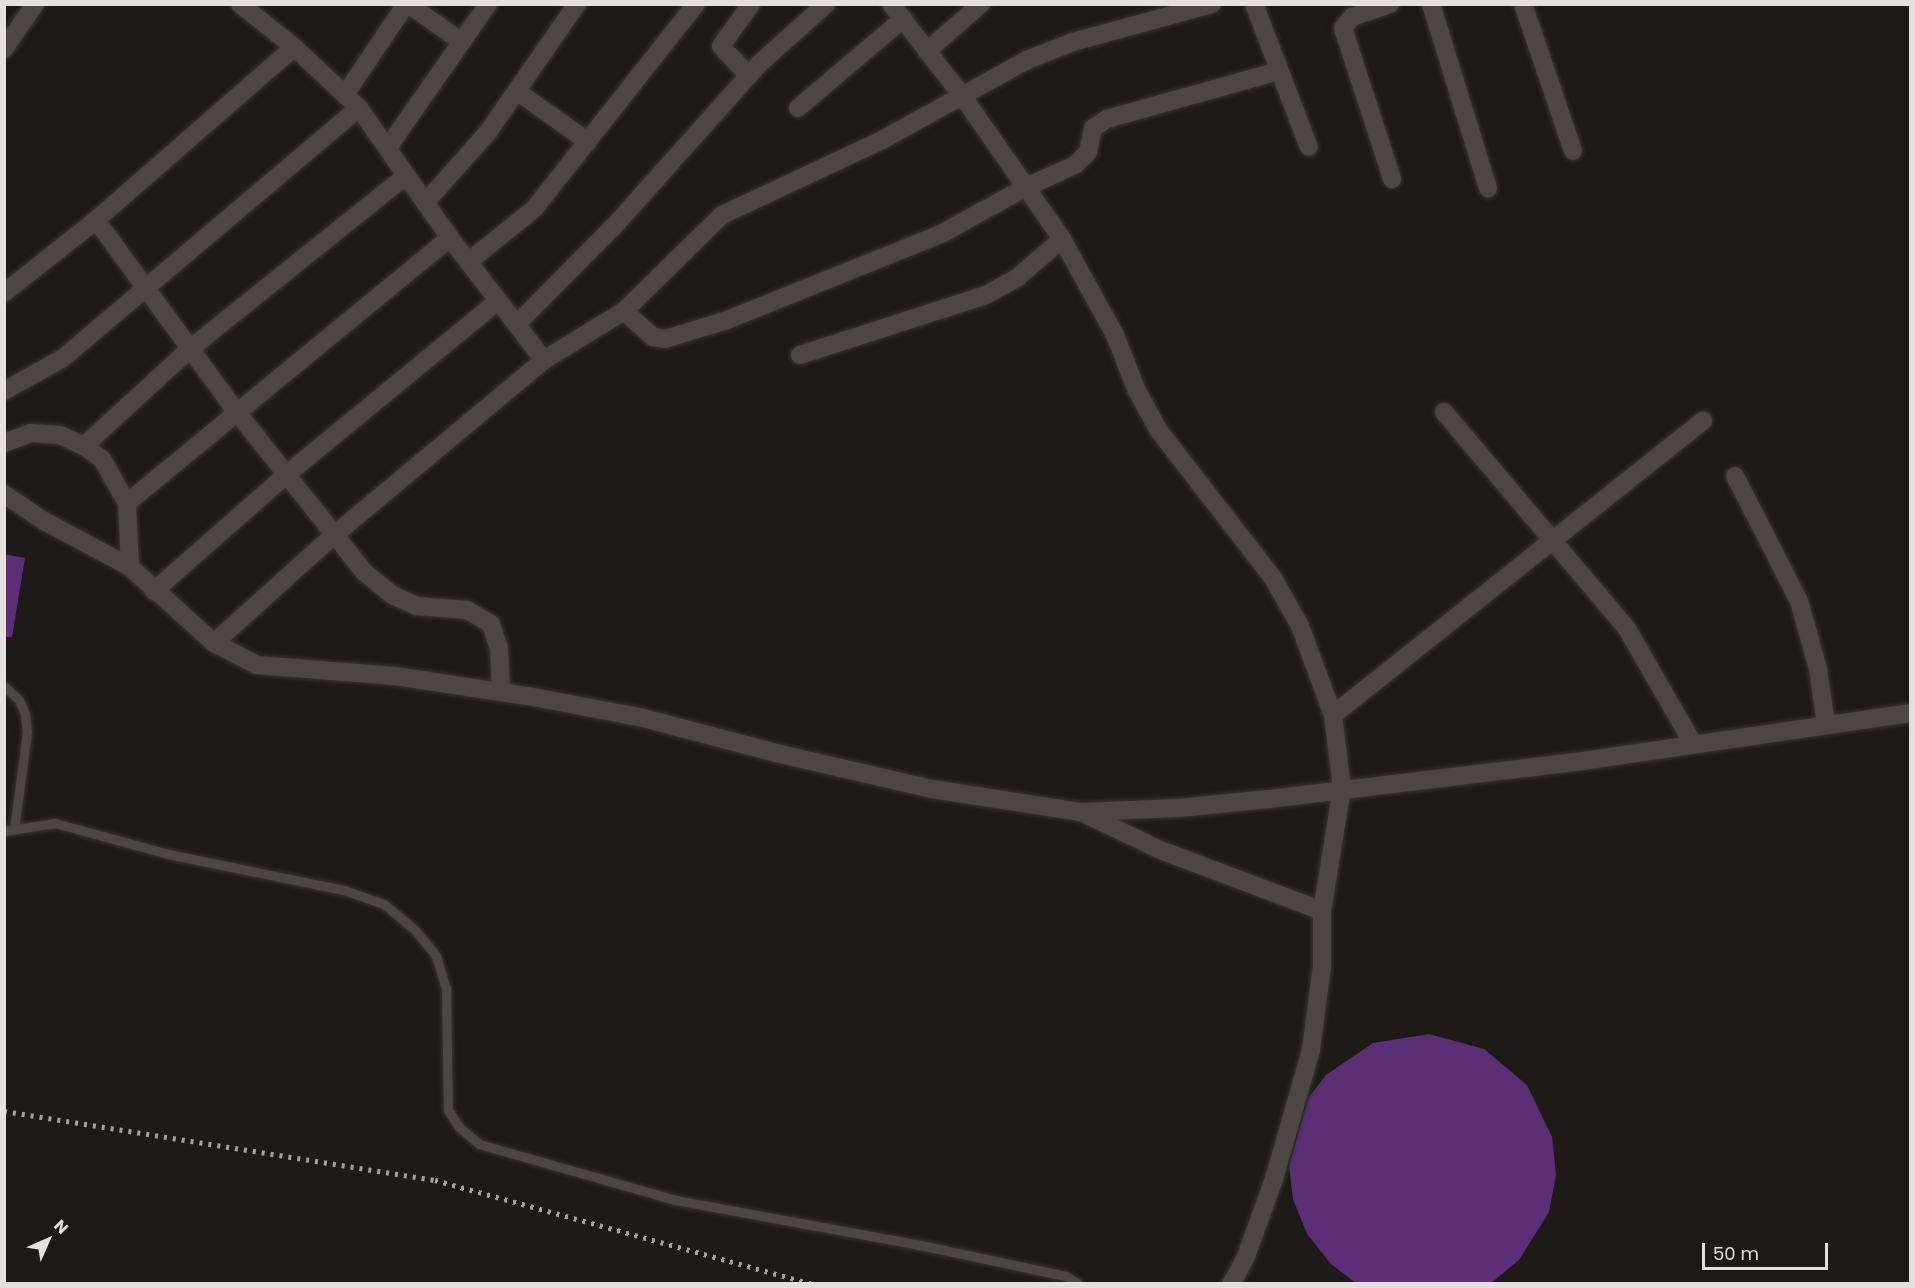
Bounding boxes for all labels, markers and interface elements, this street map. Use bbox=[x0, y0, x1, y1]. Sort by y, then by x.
north arrow bbox=[18, 1210, 78, 1270]
text: N bbox=[49, 1215, 73, 1239]
scale bar bbox=[1705, 1231, 1831, 1269]
text: 50 m bbox=[1713, 1241, 1759, 1266]

